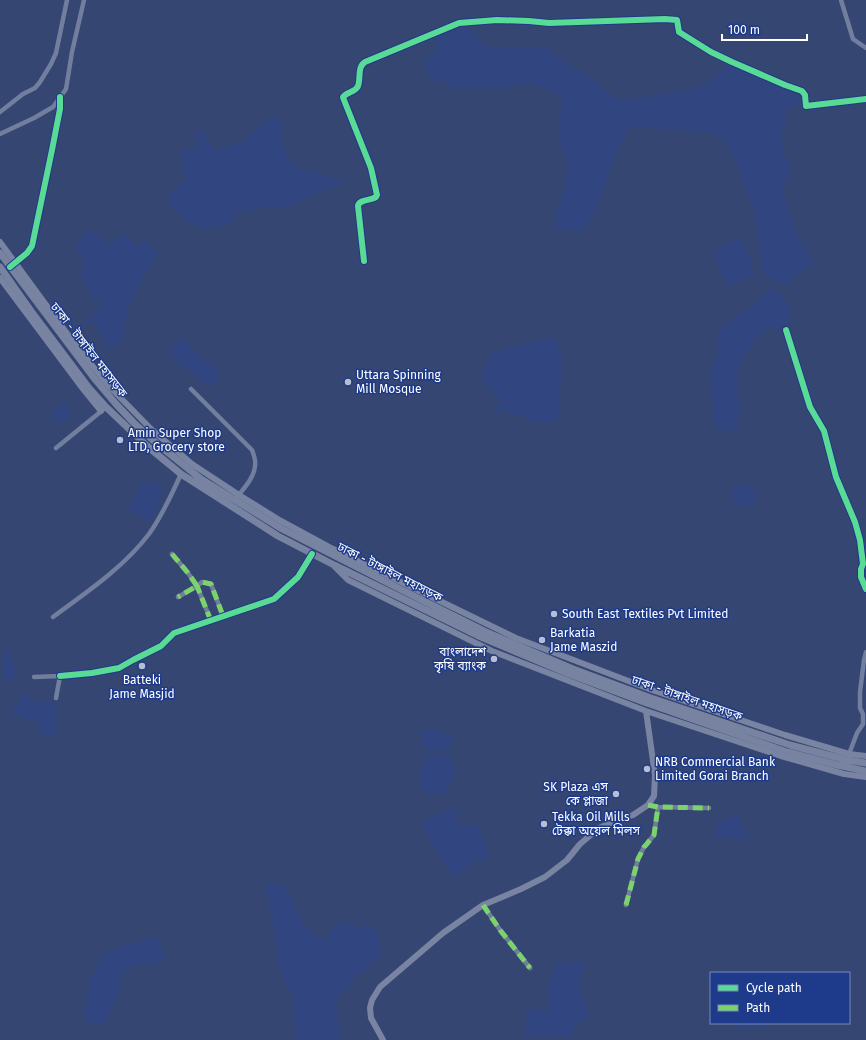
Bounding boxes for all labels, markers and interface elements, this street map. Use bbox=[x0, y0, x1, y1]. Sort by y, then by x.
scale bar bbox=[722, 16, 807, 42]
text: 100 m bbox=[728, 23, 760, 37]
street label: ঢাকা - টাঙ্গাইল মহাসড়ক bbox=[47, 299, 131, 400]
place label: Uttara Spinning Mill Mosque bbox=[356, 368, 442, 396]
marker: Uttara Spinning Mill Mosque bbox=[343, 377, 353, 387]
place label: Amin Super Shop LTD, Grocery store bbox=[128, 426, 225, 454]
marker: Amin Super Shop LTD, Grocery store bbox=[115, 435, 125, 445]
street label: ঢাকা - টাঙ্গাইল মহাসড়ক bbox=[334, 538, 446, 605]
place label: South East Textiles Pvt Limited bbox=[562, 607, 728, 621]
marker: South East Textiles Pvt Limited bbox=[549, 609, 559, 619]
place label: Barkatia Jame Maszid bbox=[550, 626, 617, 654]
marker: Barkatia Jame Maszid bbox=[537, 635, 547, 645]
place label: বাংলাদেশ কৃষি ব্যাংক bbox=[433, 645, 487, 674]
marker: বাংলাদেশ কৃষি ব্যাংক bbox=[489, 654, 499, 664]
marker: Batteki Jame Masjid bbox=[137, 661, 147, 671]
street label: ঢাকা - টাঙ্গাইল মহাসড়ক bbox=[629, 671, 745, 724]
place label: Batteki Jame Masjid bbox=[109, 673, 175, 701]
place label: NRB Commercial Bank Limited Gorai Branch bbox=[655, 755, 776, 783]
marker: NRB Commercial Bank Limited Gorai Branch bbox=[642, 764, 652, 774]
place label: SK Plaza এস কে প্লাজা bbox=[543, 780, 609, 808]
marker: SK Plaza এস কে প্লাজা bbox=[611, 789, 621, 799]
place label: Tekka Oil Mills টেক্কা অয়েল মিলস bbox=[552, 810, 641, 838]
marker: Tekka Oil Mills টেক্কা অয়েল মিলস bbox=[539, 819, 549, 829]
legend bbox=[710, 972, 850, 1024]
text: Cycle path bbox=[746, 981, 802, 995]
text: Path bbox=[746, 1001, 770, 1015]

